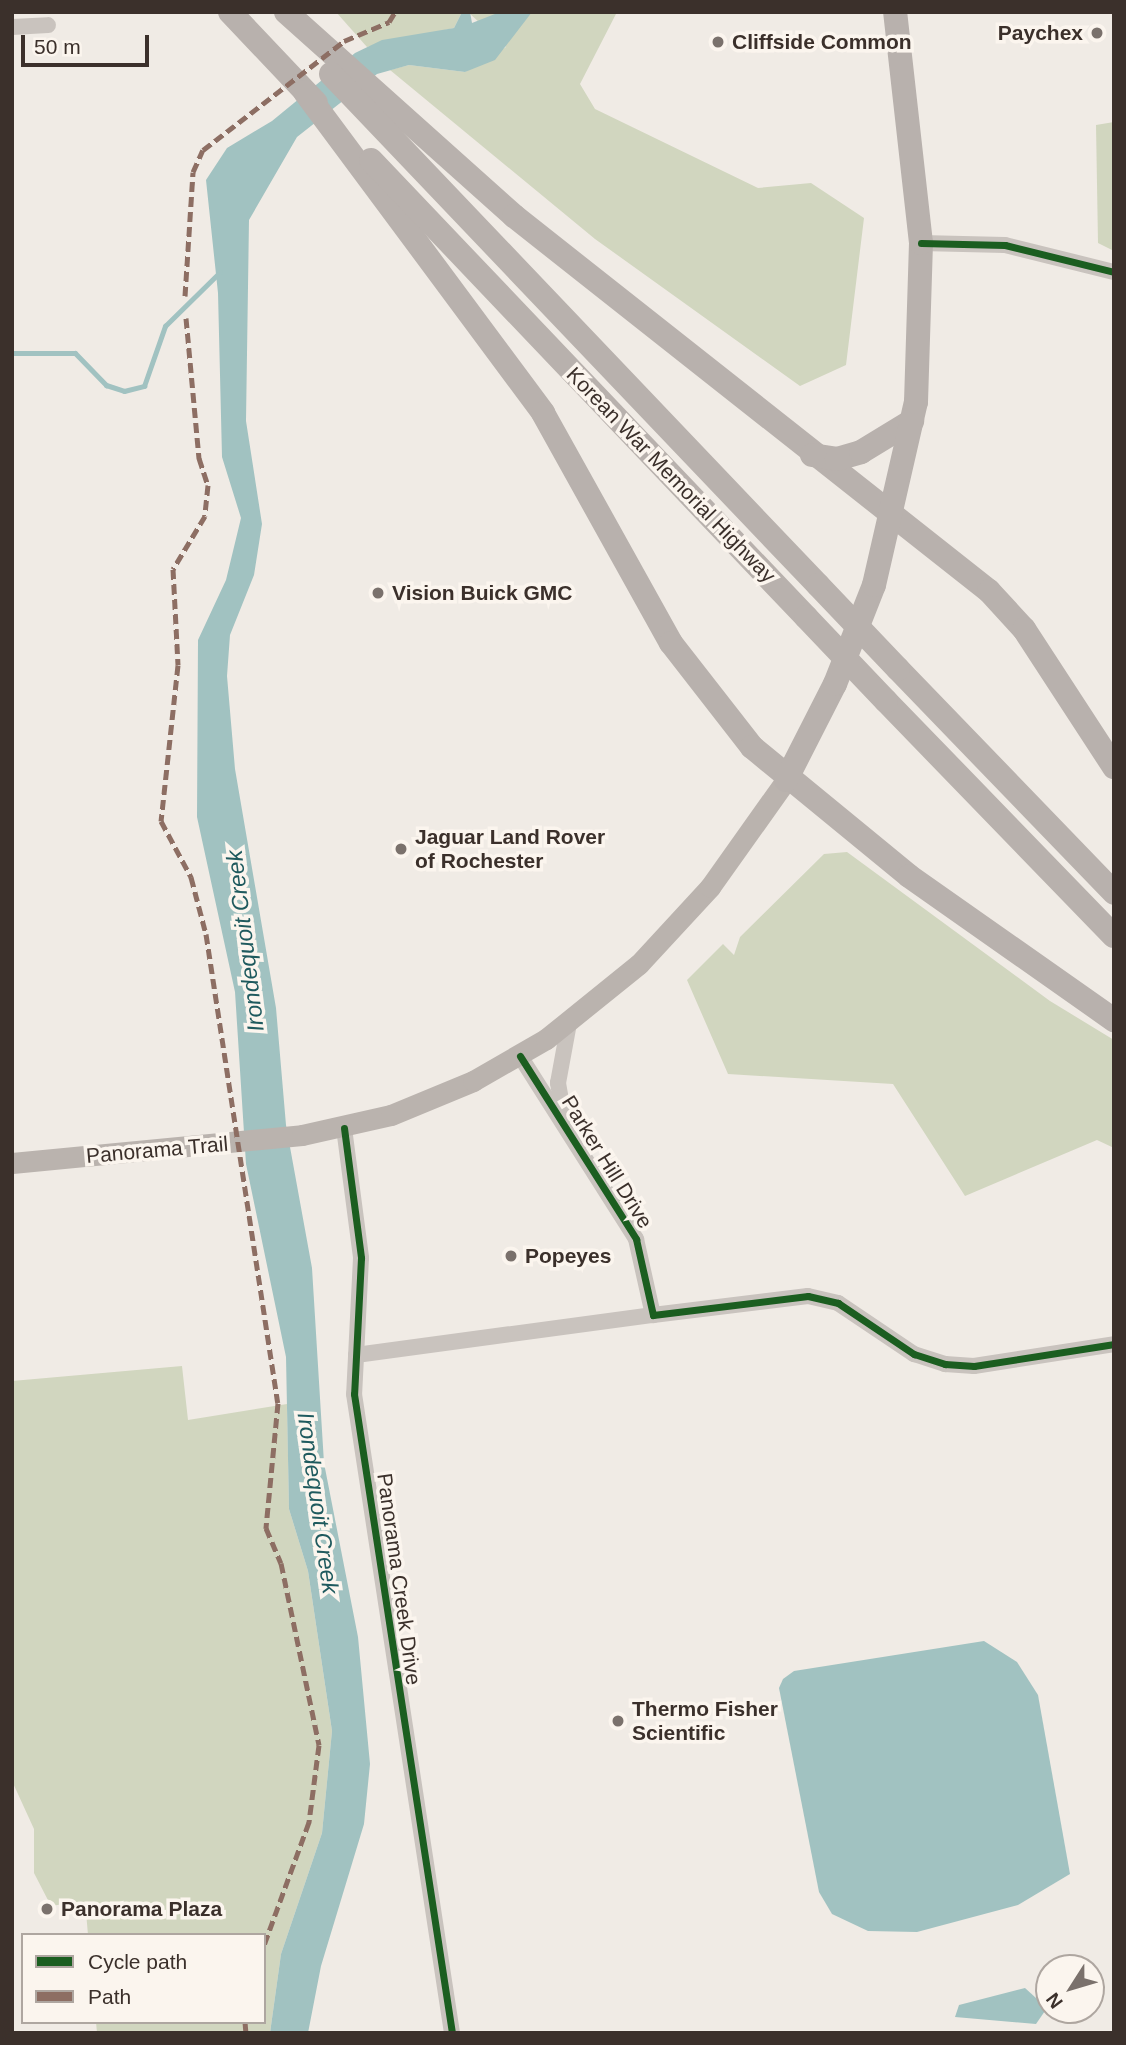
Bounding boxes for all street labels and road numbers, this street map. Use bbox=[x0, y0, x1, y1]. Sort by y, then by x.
street label: Korean War Memorial Highway bbox=[561, 362, 781, 588]
street label: Parker Hill Drive bbox=[556, 1091, 658, 1233]
street label: Panorama Trail bbox=[85, 1131, 229, 1169]
street label: Panorama Creek Drive bbox=[372, 1471, 426, 1687]

